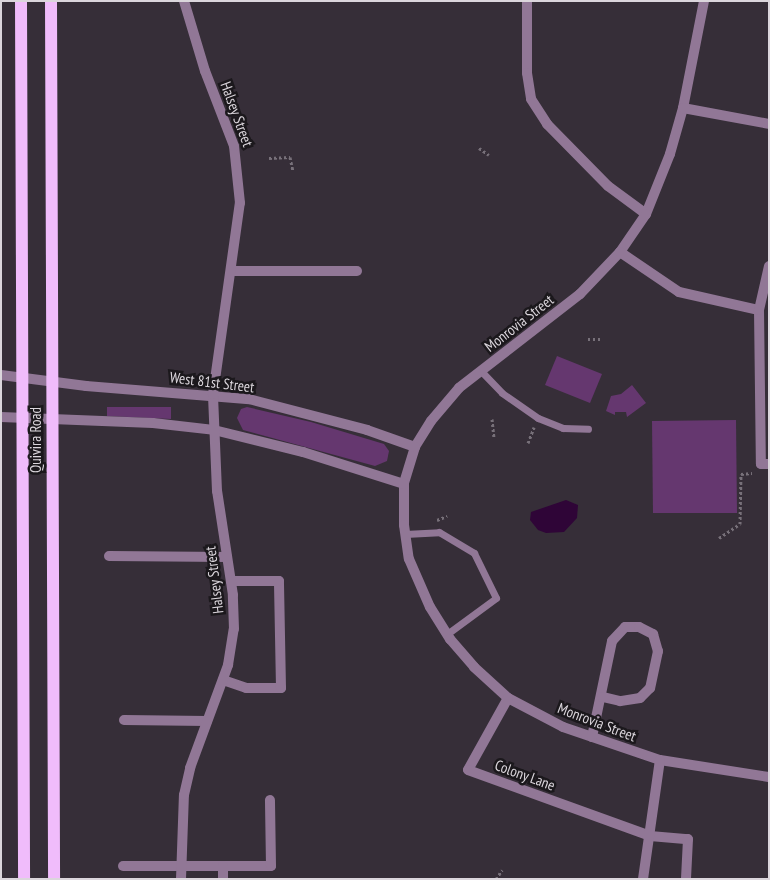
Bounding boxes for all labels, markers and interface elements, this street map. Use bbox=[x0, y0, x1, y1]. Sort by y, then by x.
street label: Halsey Street bbox=[217, 79, 257, 149]
street label: Monrovia Street bbox=[481, 291, 557, 355]
street label: West 81st Street bbox=[169, 368, 255, 396]
street label: Quivira Road bbox=[27, 407, 45, 473]
street label: Halsey Street bbox=[201, 545, 227, 615]
street label: Monrovia Street bbox=[555, 699, 639, 745]
street label: Colony Lane bbox=[492, 756, 558, 794]

